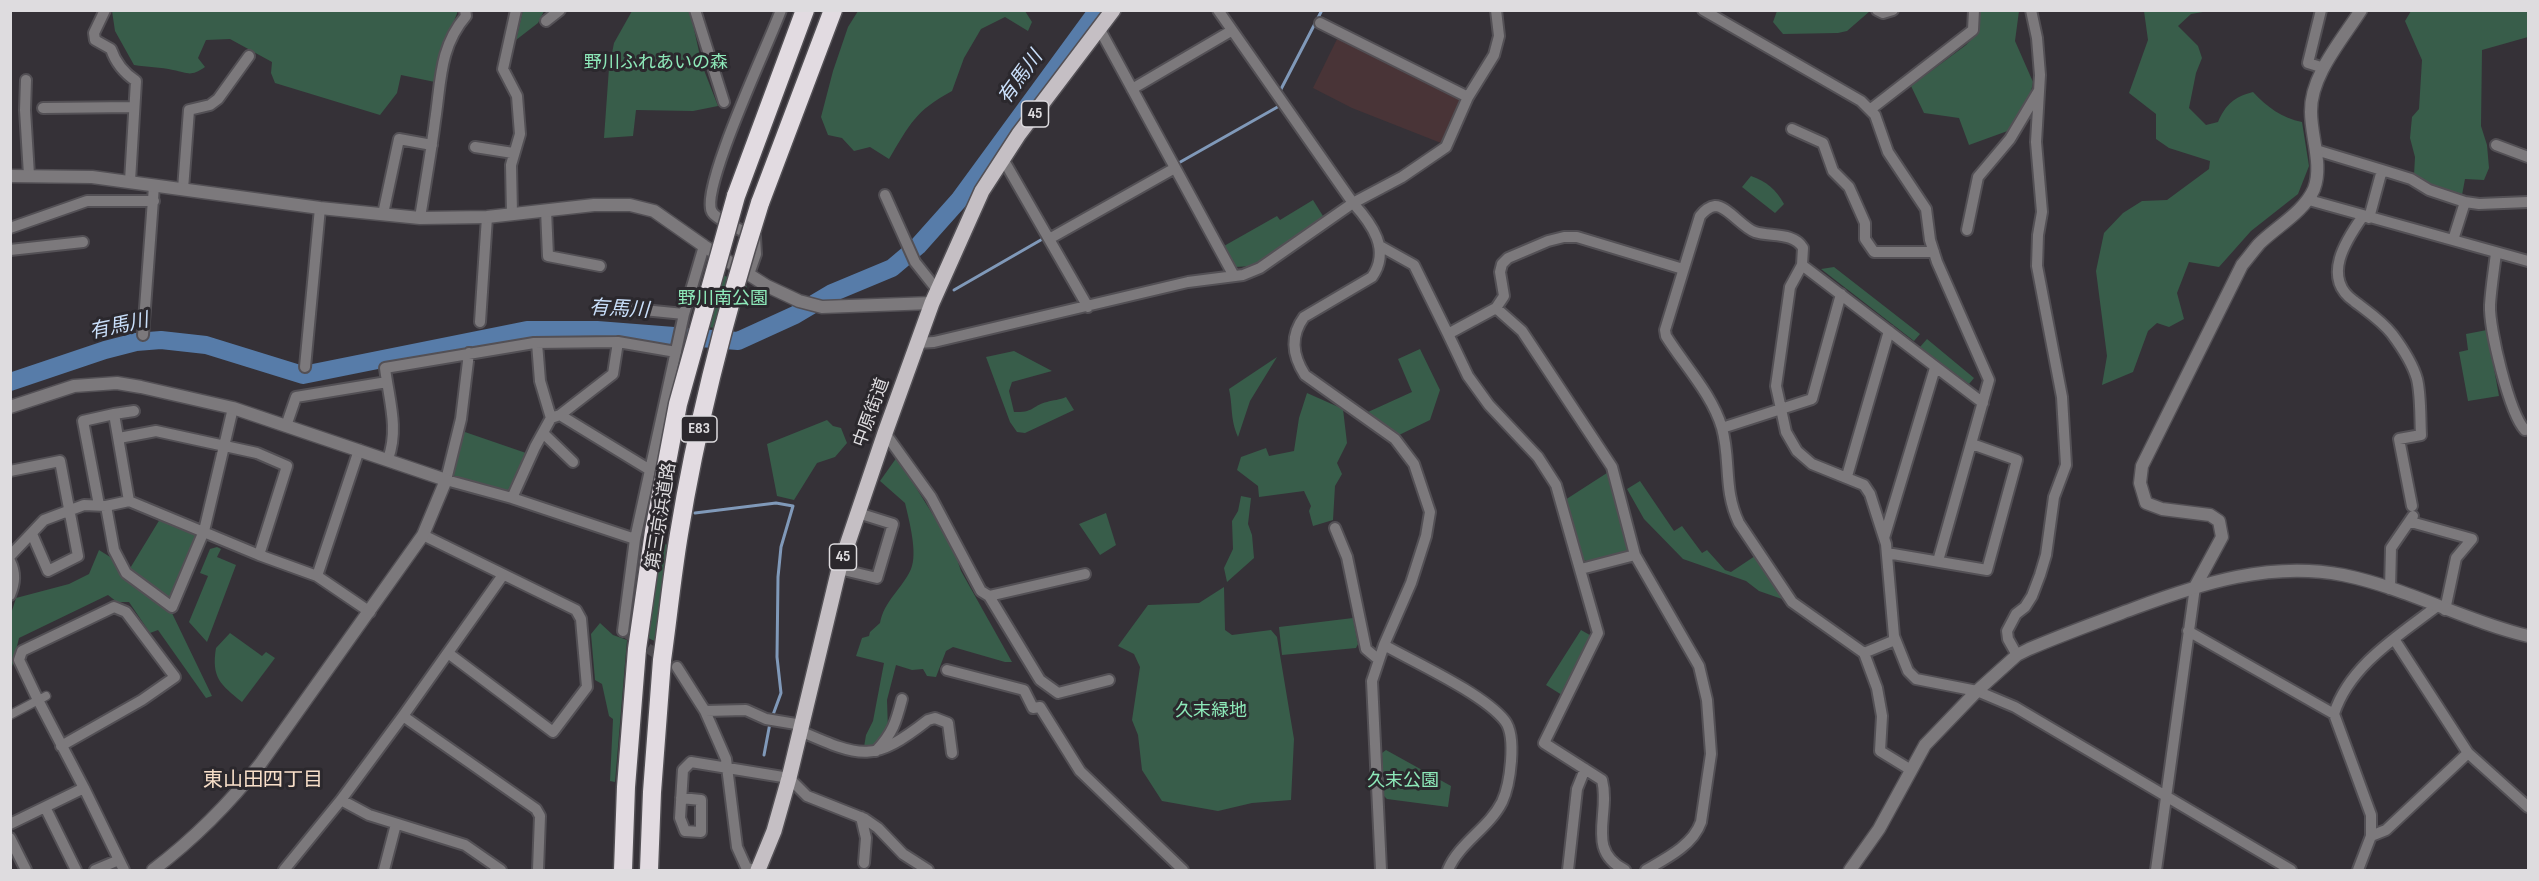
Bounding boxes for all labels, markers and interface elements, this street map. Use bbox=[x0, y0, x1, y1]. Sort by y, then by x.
water label: 有馬川 bbox=[994, 47, 1048, 109]
park label: 野川ふれあいの森 bbox=[584, 52, 728, 74]
road number: 45 bbox=[1022, 101, 1048, 127]
park label: 野川南公園 bbox=[678, 288, 768, 310]
water label: 有馬川 bbox=[588, 296, 650, 324]
water label: 有馬川 bbox=[87, 309, 151, 345]
street label: 中原街道 bbox=[850, 375, 894, 451]
road number: E83 bbox=[681, 416, 717, 442]
street label: 第三京浜道路 bbox=[643, 461, 681, 571]
road number: 45 bbox=[830, 544, 856, 570]
park label: 久末緑地 bbox=[1175, 700, 1247, 722]
district label: 東山田四丁目 bbox=[203, 769, 323, 793]
park label: 久末公園 bbox=[1367, 770, 1439, 792]

